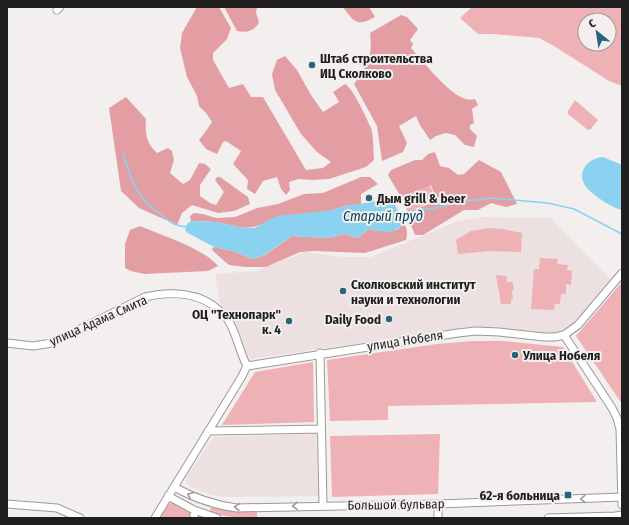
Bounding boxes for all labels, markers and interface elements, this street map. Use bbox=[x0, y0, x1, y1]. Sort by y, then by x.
north arrow bbox=[577, 12, 617, 52]
text: С bbox=[587, 17, 598, 31]
place label: Штаб строительства ИЦ Сколково bbox=[320, 51, 433, 81]
marker: Штаб строительства ИЦ Сколково bbox=[307, 60, 317, 70]
place label: Дым grill & beer bbox=[376, 191, 466, 206]
marker: Дым grill & beer bbox=[364, 193, 374, 203]
water label: Старый пруд bbox=[343, 208, 423, 225]
place label: Сколковский институт науки и технологии bbox=[351, 277, 476, 307]
marker: Сколковский институт науки и технологии bbox=[338, 286, 348, 296]
street label: улица Адама Смита bbox=[47, 292, 149, 349]
place label: ОЦ "Технопарк" к. 4 bbox=[192, 307, 281, 337]
place label: Daily Food bbox=[325, 312, 381, 327]
marker: Daily Food bbox=[384, 314, 394, 324]
marker: ОЦ "Технопарк" к. 4 bbox=[284, 316, 294, 326]
street label: улица Нобеля bbox=[366, 327, 444, 354]
place label: Улица Нобеля bbox=[522, 348, 600, 363]
marker: Улица Нобеля bbox=[510, 350, 520, 360]
place label: 62-я больница bbox=[479, 488, 561, 503]
marker: 62-я больница bbox=[563, 490, 573, 500]
one-way arrow bbox=[187, 492, 195, 500]
one-way arrow bbox=[580, 495, 586, 503]
street label: Большой бульвар bbox=[347, 496, 445, 513]
one-way arrow bbox=[292, 502, 298, 511]
one-way arrow bbox=[234, 503, 240, 511]

